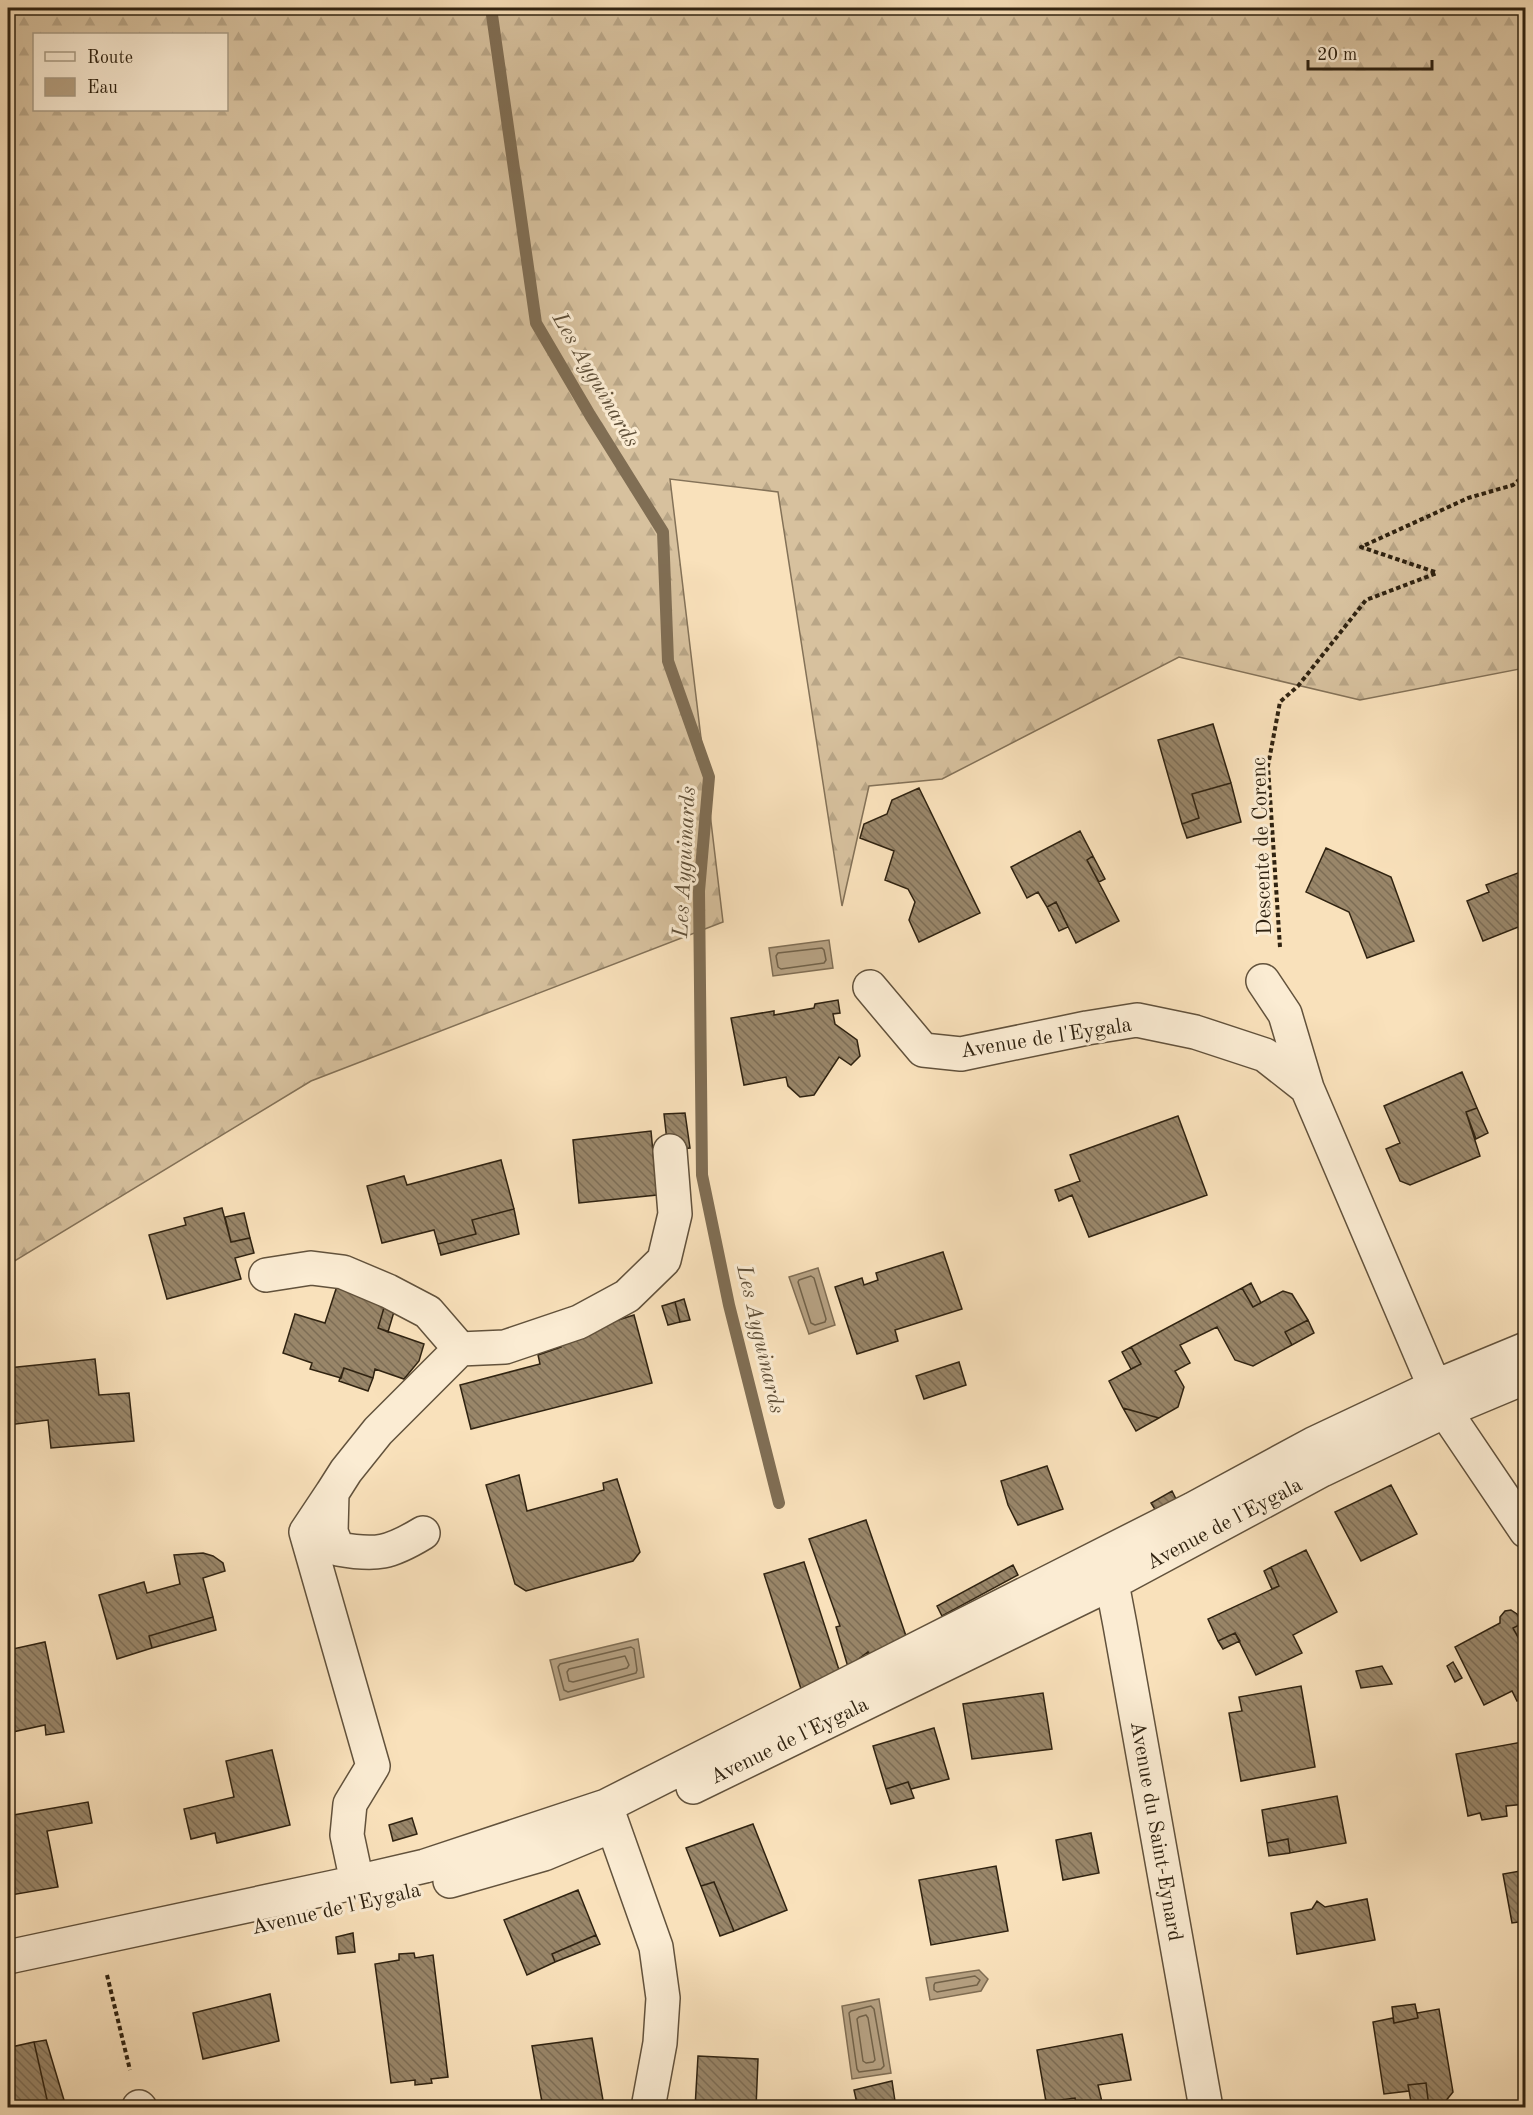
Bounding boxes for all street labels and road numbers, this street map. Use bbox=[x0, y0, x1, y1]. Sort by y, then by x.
street label: Descente de Corenc bbox=[1249, 757, 1276, 935]
street label: Avenue de l'Eygala bbox=[959, 1015, 1133, 1062]
street label: Avenue de l'Eygala bbox=[1143, 1474, 1306, 1574]
street label: Avenue de l'Eygala bbox=[707, 1694, 872, 1789]
street label: Avenue du Saint-Eynard bbox=[1126, 1720, 1185, 1943]
street label: Avenue de l'Eygala bbox=[250, 1880, 423, 1939]

